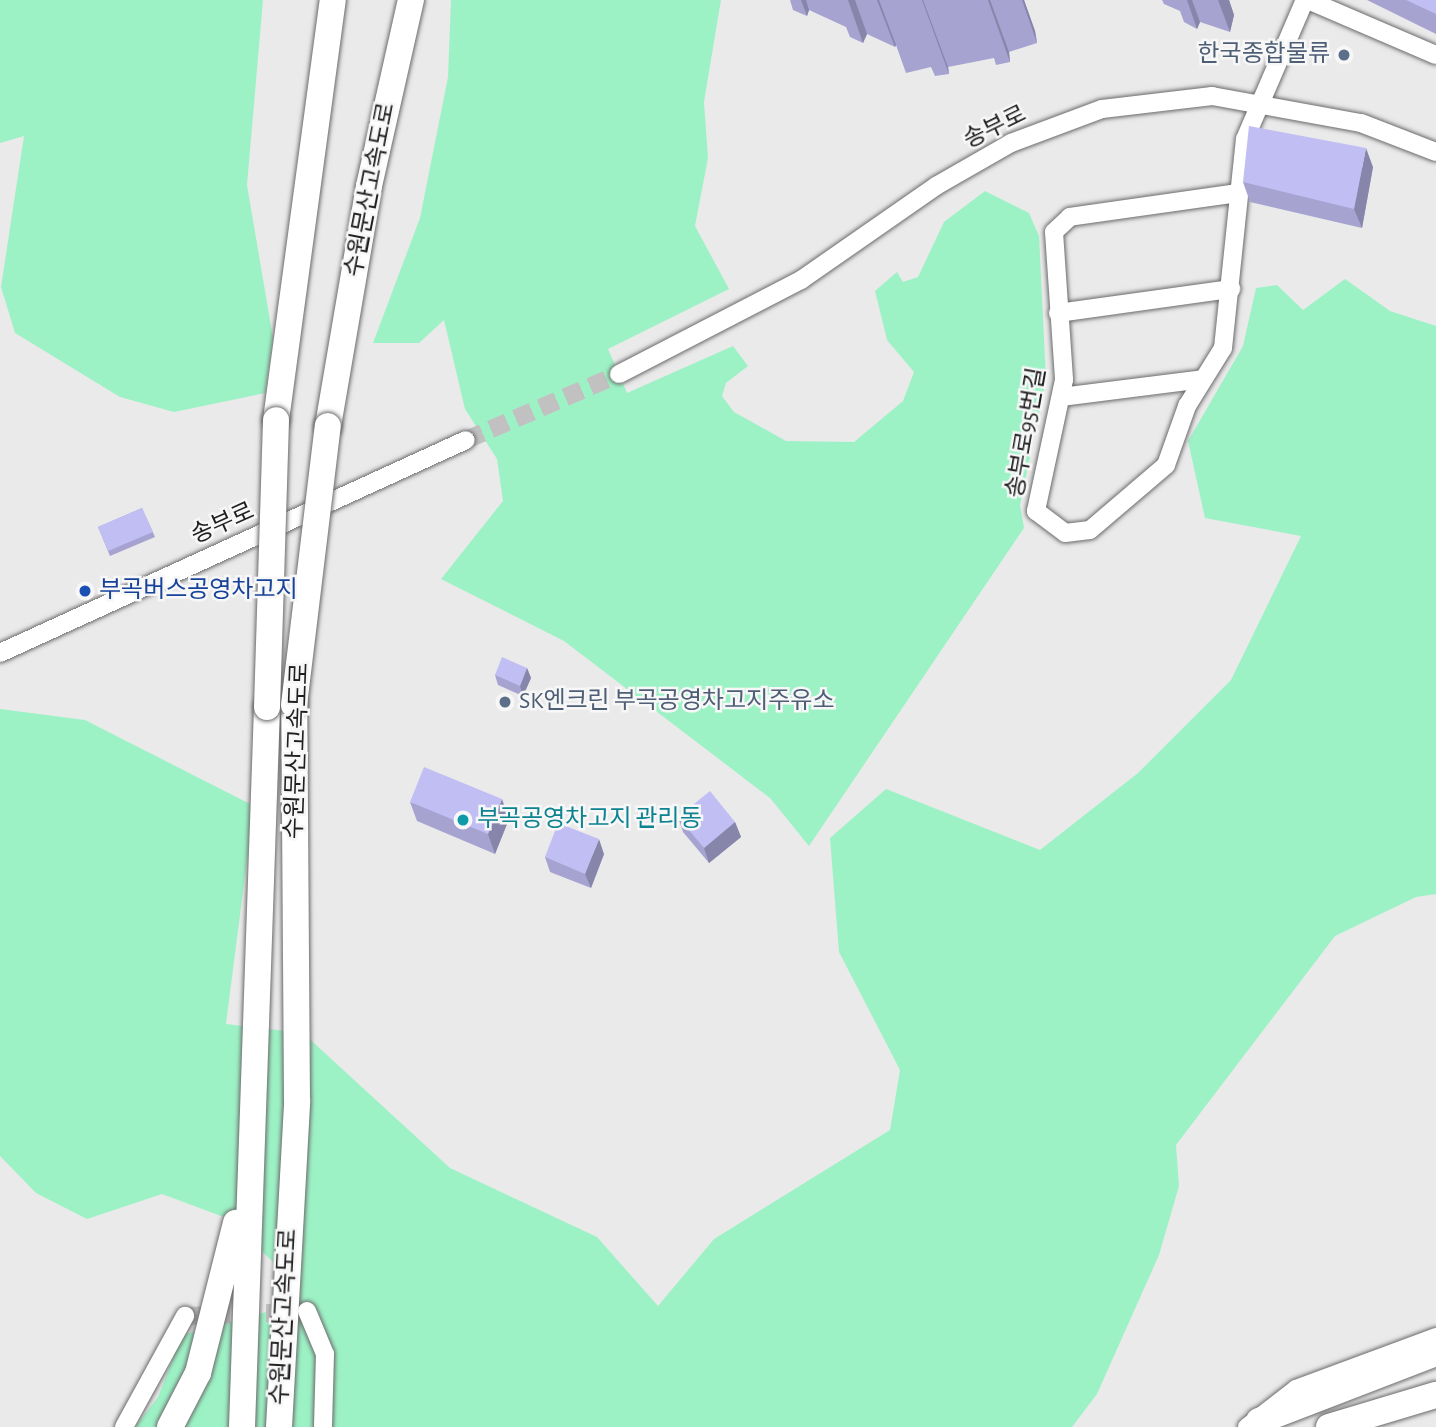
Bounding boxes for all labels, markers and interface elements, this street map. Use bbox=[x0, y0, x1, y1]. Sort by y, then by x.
place label: 한국종합물류 bbox=[1198, 41, 1330, 69]
marker: 한국종합물류 bbox=[1336, 47, 1352, 63]
street label: 수원문산고속도로 bbox=[340, 101, 402, 279]
street label: 송부로 bbox=[959, 101, 1031, 155]
street label: 송부로95번길 bbox=[1001, 366, 1053, 500]
street label: 송부로 bbox=[187, 497, 259, 551]
place label: 부곡버스공영차고지 bbox=[99, 577, 298, 605]
marker: 부곡버스공영차고지 bbox=[77, 583, 93, 599]
street label: 수원문산고속도로 bbox=[281, 662, 315, 840]
place label: SK엔크린 부곡공영차고지주유소 bbox=[519, 688, 834, 716]
marker: SK엔크린 부곡공영차고지주유소 bbox=[497, 694, 513, 710]
place label: 부곡공영차고지 관리동 bbox=[477, 806, 702, 834]
marker: 부곡공영차고지 관리동 bbox=[455, 812, 471, 828]
street label: 수원문산고속도로 bbox=[266, 1228, 304, 1406]

